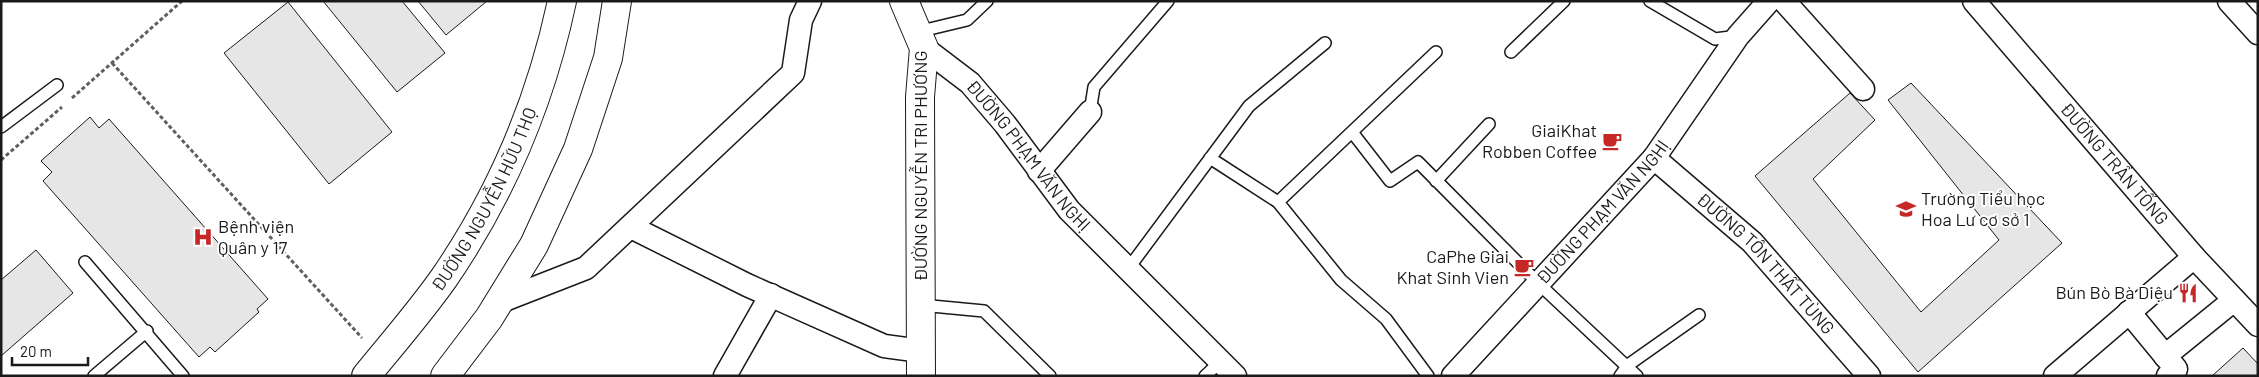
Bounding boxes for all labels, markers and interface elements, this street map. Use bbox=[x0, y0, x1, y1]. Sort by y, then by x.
street label: ĐƯỜNG NGUYỄN TRI PHƯƠNG bbox=[909, 51, 931, 281]
street label: ĐƯỜNG PHẠM VĂN NGHỊ bbox=[962, 75, 1096, 235]
street label: ĐƯỜNG TRẦN TỐNG bbox=[2056, 98, 2173, 229]
street label: ĐƯỜNG NGUYỄN HỮU THỌ bbox=[426, 104, 541, 295]
place label: GiaiKhat Robben Coffee bbox=[1482, 119, 1597, 162]
cafe icon: GiaiKhat Robben Coffee bbox=[1601, 130, 1623, 152]
street label: ĐƯỜNG PHẠM VĂN NGHỊ bbox=[1531, 136, 1673, 288]
place label: Trường Tiểu học Hoa Lư cơ sở 1 bbox=[1921, 187, 2045, 230]
street label: ĐƯỜNG TÔN THẤT TÙNG bbox=[1693, 188, 1840, 339]
school or university icon: Trường Tiểu học Hoa Lư cơ sở 1 bbox=[1895, 198, 1917, 220]
place label: Bệnh viện Quân y 17 bbox=[218, 215, 294, 258]
hospital icon: Bệnh viện Quân y 17 bbox=[192, 226, 214, 248]
place label: CaPhe Giai Khat Sinh Vien bbox=[1396, 245, 1509, 288]
cafe icon: CaPhe Giai Khat Sinh Vien bbox=[1513, 256, 1535, 278]
place label: Bún Bò Bà Diệu bbox=[2056, 281, 2173, 303]
restaurant icon: Bún Bò Bà Diệu bbox=[2177, 282, 2199, 304]
scale bar bbox=[12, 334, 89, 366]
text: 20 m bbox=[20, 342, 52, 360]

